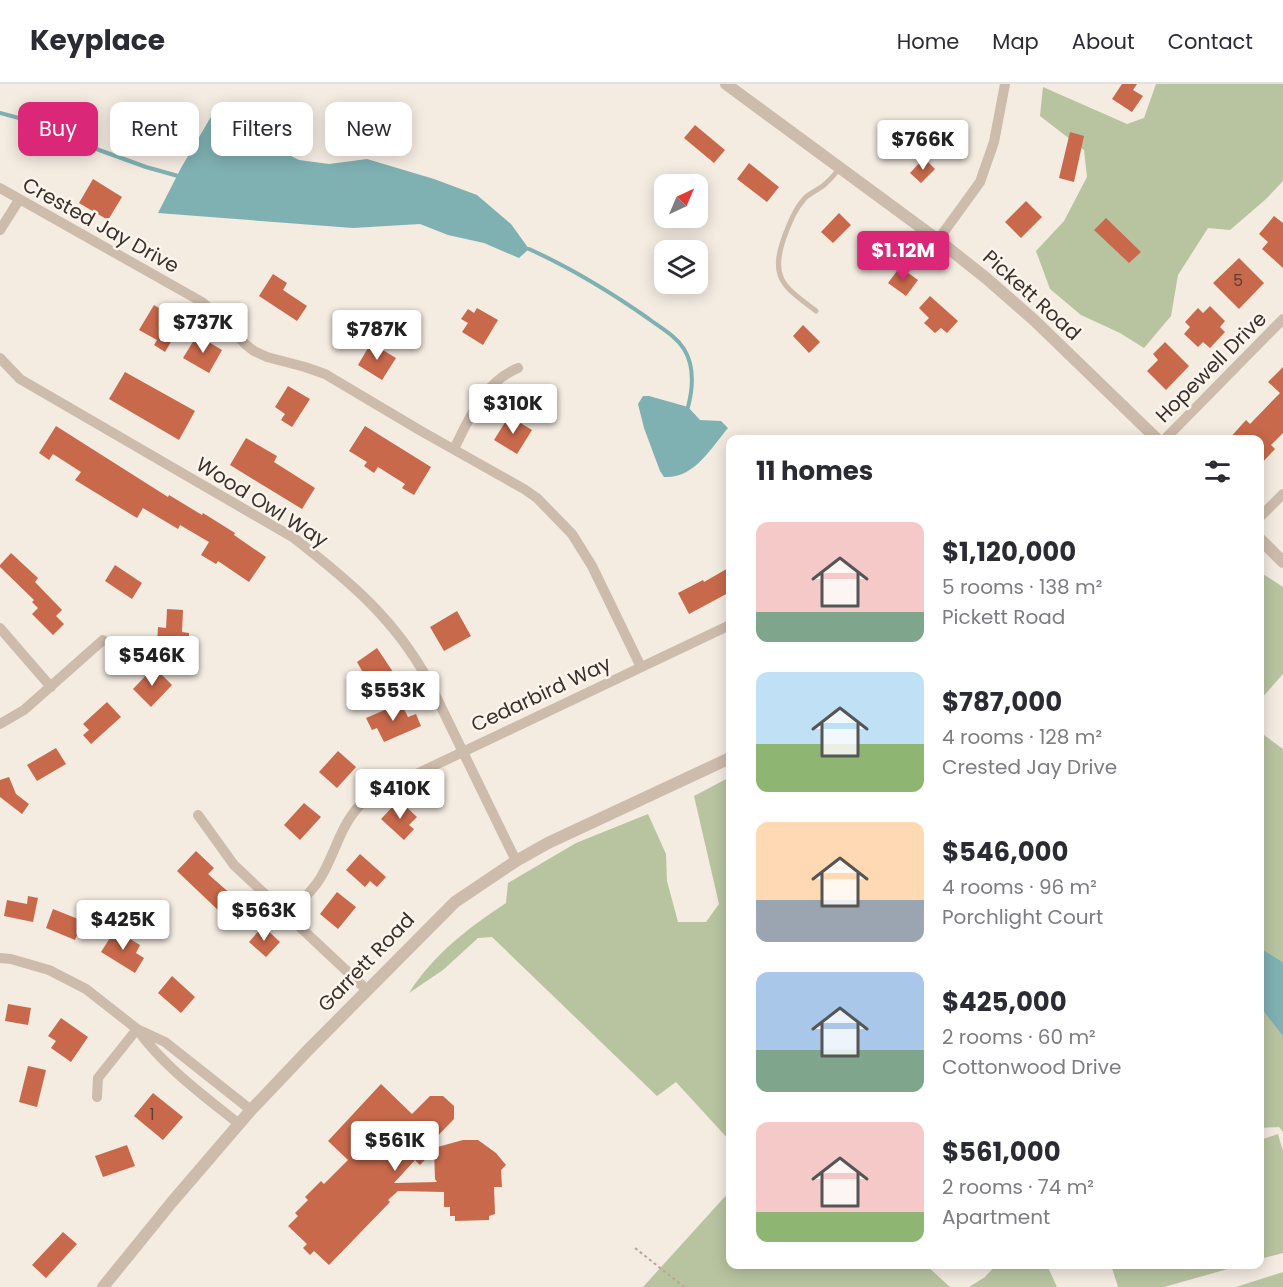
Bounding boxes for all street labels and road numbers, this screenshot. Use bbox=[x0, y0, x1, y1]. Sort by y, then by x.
street label: Crested Jay Drive bbox=[18, 170, 184, 280]
street label: Pickett Road bbox=[977, 243, 1087, 347]
street label: Hopewell Drive bbox=[1149, 305, 1273, 429]
street label: Wood Owl Way bbox=[191, 450, 333, 554]
street label: Cedarbird Way bbox=[466, 649, 616, 739]
street label: Garrett Road bbox=[311, 906, 421, 1018]

